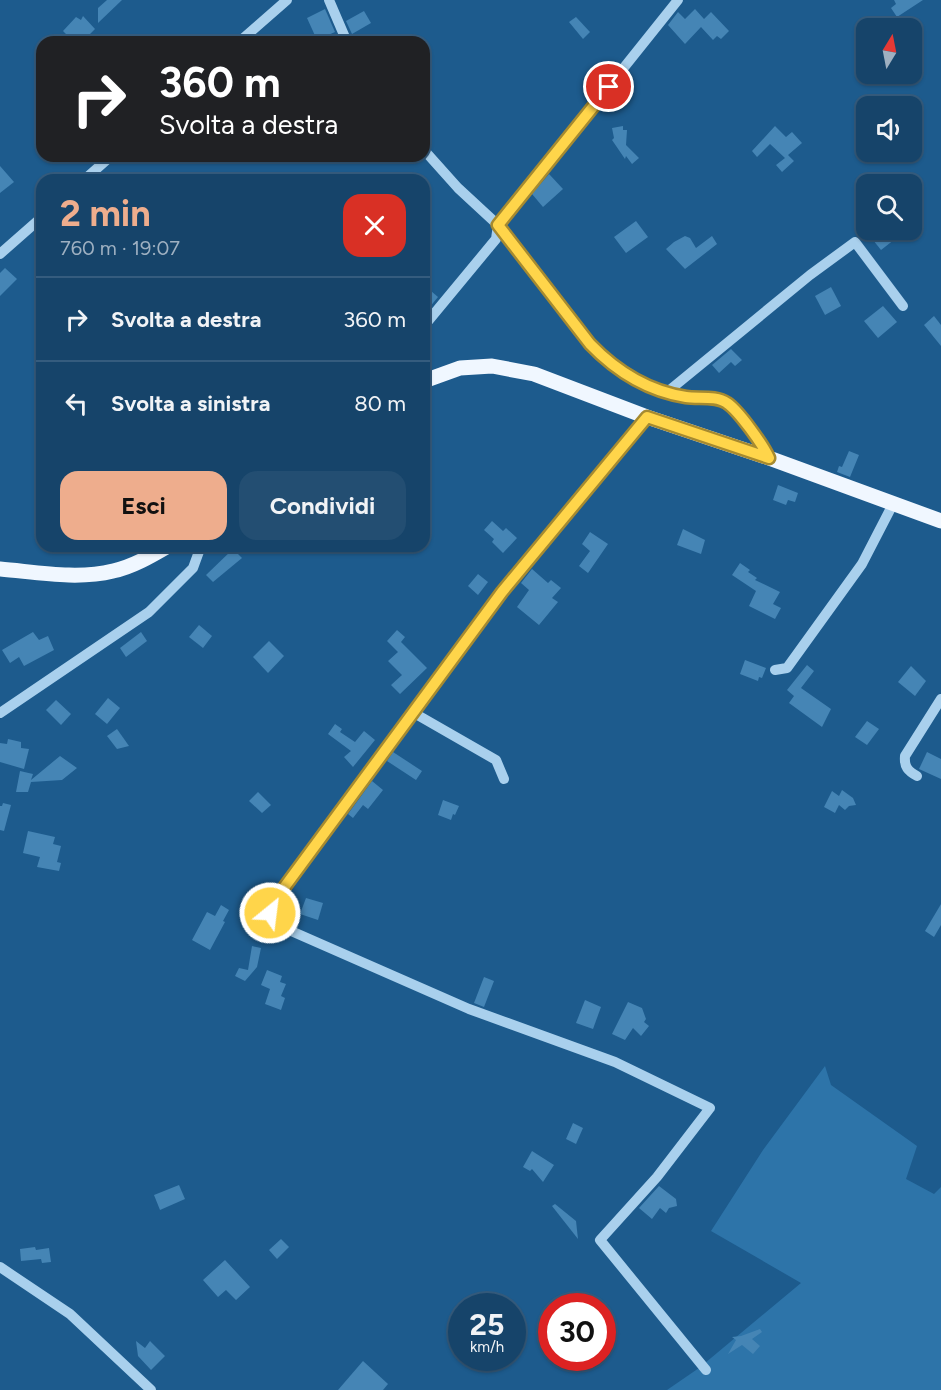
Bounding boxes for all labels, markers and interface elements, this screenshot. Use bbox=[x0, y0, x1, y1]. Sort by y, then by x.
north arrow bbox=[856, 18, 922, 84]
map controls bbox=[856, 18, 922, 240]
text: 360 m bbox=[159, 57, 281, 108]
icon: right bbox=[60, 60, 138, 138]
pin bbox=[583, 61, 634, 112]
icon: arrive bbox=[592, 70, 625, 103]
button: sound bbox=[856, 96, 922, 162]
text: Svolta a destra bbox=[159, 108, 338, 141]
button: search bbox=[856, 174, 922, 240]
text: 2 min bbox=[60, 192, 151, 235]
button: close bbox=[343, 194, 406, 257]
text: 760 m · 19:07 bbox=[60, 236, 180, 260]
icon: right bbox=[60, 303, 93, 336]
text: Svolta a destra bbox=[111, 306, 261, 333]
text: 360 m bbox=[343, 306, 406, 333]
icon: left bbox=[60, 387, 93, 420]
text: Svolta a sinistra bbox=[111, 390, 270, 417]
text: 80 m bbox=[354, 390, 406, 417]
button: Esci bbox=[60, 471, 227, 540]
button: Condividi bbox=[239, 471, 406, 540]
position arrow bbox=[238, 881, 302, 945]
speed limit sign: 30 bbox=[538, 1293, 616, 1371]
text: 25 bbox=[470, 1306, 504, 1343]
text: km/h bbox=[470, 1338, 504, 1356]

